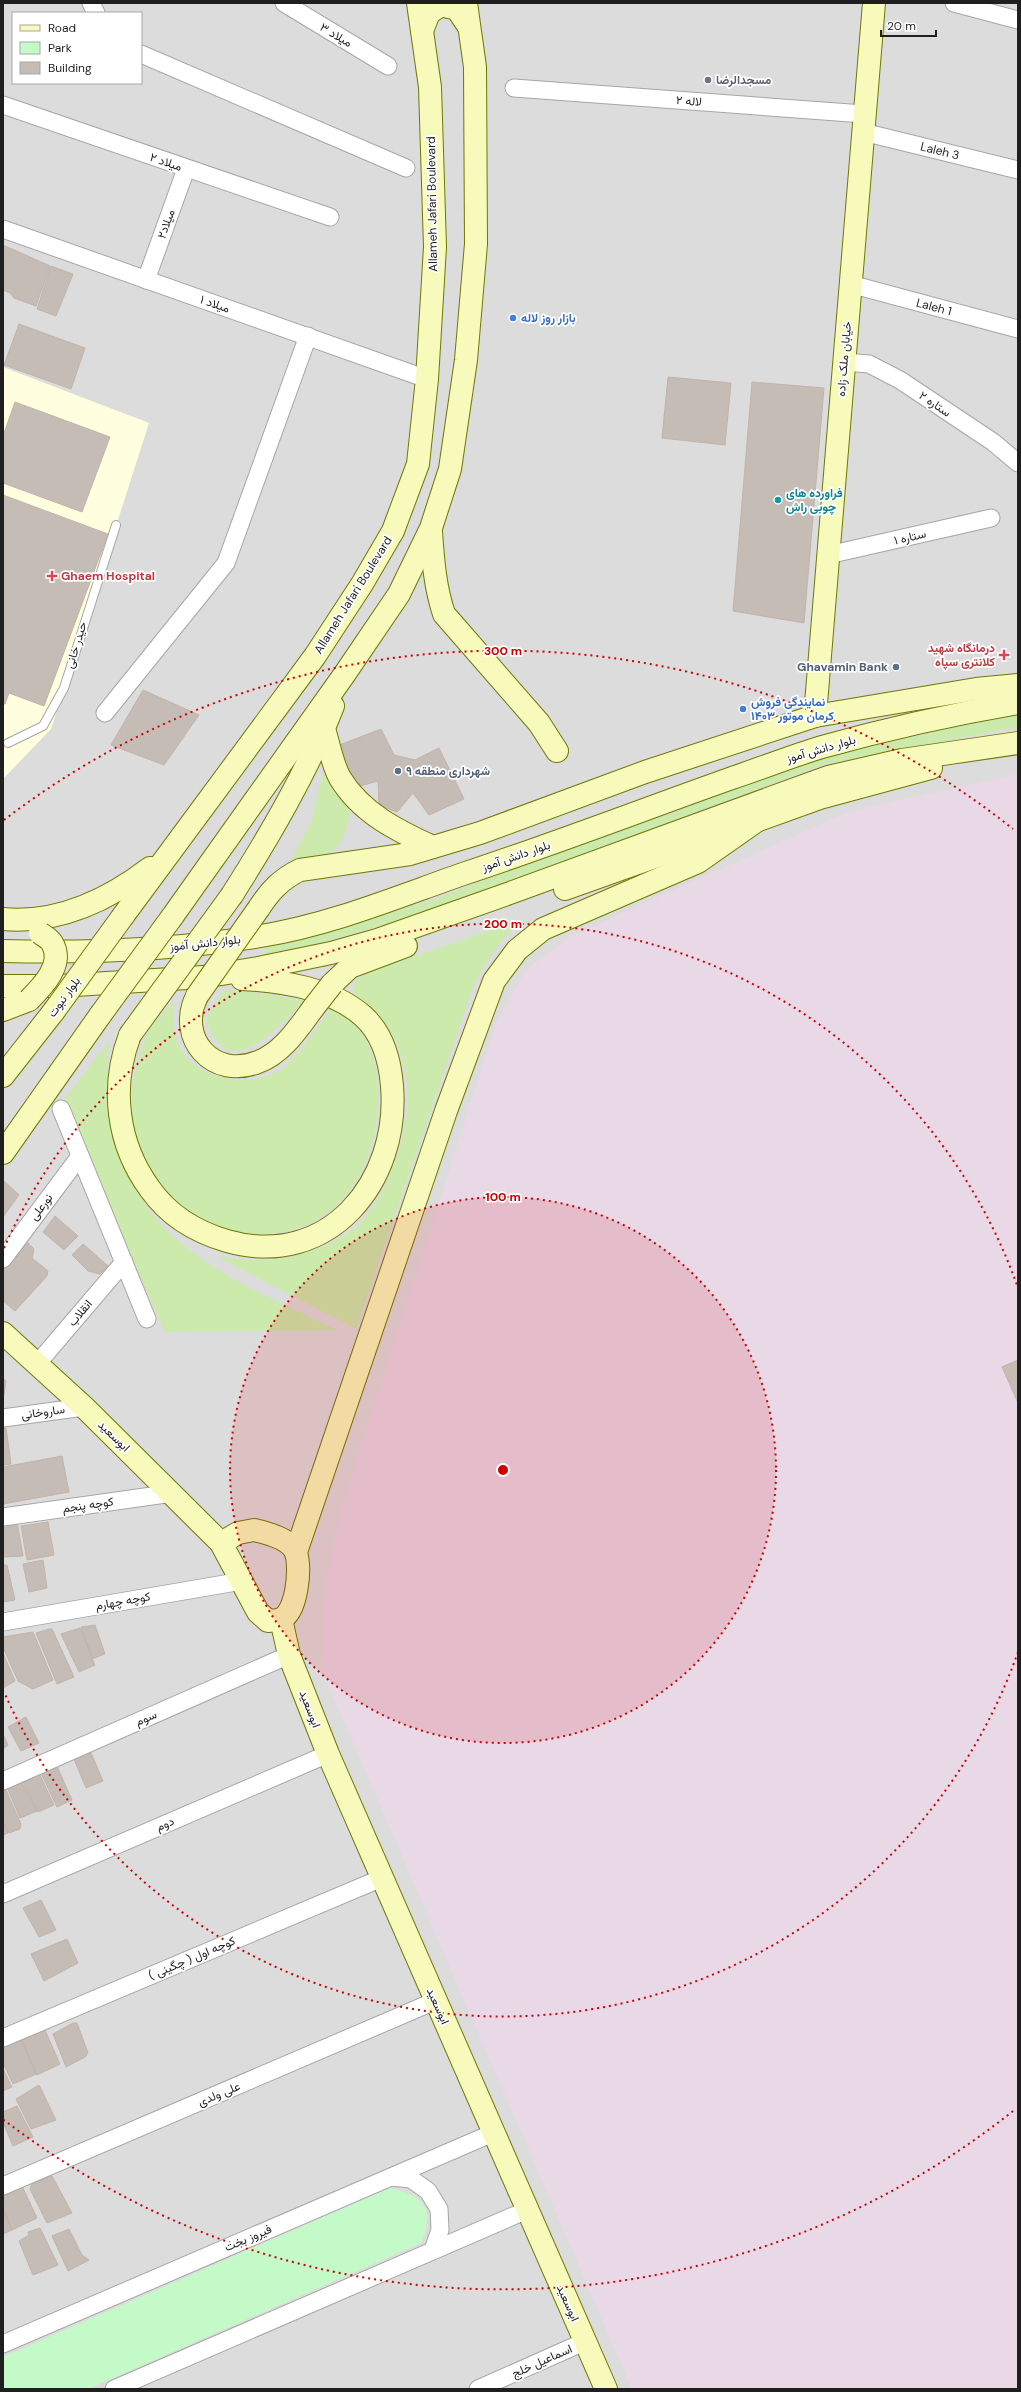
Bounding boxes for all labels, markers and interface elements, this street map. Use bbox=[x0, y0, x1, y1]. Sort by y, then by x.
legend bbox=[12, 12, 142, 84]
scale bar bbox=[881, 12, 936, 38]
text: 20 m bbox=[887, 18, 916, 34]
street label: میلاد ۳ bbox=[317, 19, 355, 51]
text: Road bbox=[48, 20, 76, 36]
text: Park bbox=[48, 40, 72, 56]
text: Building bbox=[48, 60, 92, 76]
place label: مسجدالرضا bbox=[716, 72, 772, 88]
marker: مسجدالرضا bbox=[703, 75, 713, 85]
street label: لاله ۲ bbox=[675, 92, 703, 110]
street label: Allameh Jafari Boulevard bbox=[423, 136, 441, 272]
street label: Laleh 3 bbox=[919, 138, 961, 164]
street label: میلاد ۲ bbox=[148, 149, 184, 175]
street label: میلاد۲ bbox=[153, 207, 179, 241]
street label: میلاد ۱ bbox=[198, 291, 232, 317]
street label: Laleh 1 bbox=[914, 295, 954, 319]
place label: بازار روز لاله bbox=[521, 310, 576, 326]
marker: بازار روز لاله bbox=[508, 313, 518, 323]
street label: خیابان ملک زاده bbox=[833, 321, 855, 397]
street label: ستاره ۲ bbox=[916, 387, 954, 421]
place label: فراورده های چوبی راش bbox=[786, 485, 843, 515]
marker: فراورده های چوبی راش bbox=[773, 495, 783, 505]
street label: ستاره ۱ bbox=[892, 526, 928, 548]
street label: Allameh Jafari Boulevard bbox=[310, 533, 396, 657]
place label: Ghaem Hospital bbox=[61, 568, 155, 584]
marker: Ghaem Hospital bbox=[46, 570, 58, 582]
street label: حیدر خانی bbox=[61, 619, 91, 671]
place label: درمانگاه شهید کلانتری سپاه bbox=[928, 640, 996, 670]
text: 300 m bbox=[484, 643, 522, 659]
marker: درمانگاه شهید کلانتری سپاه bbox=[998, 649, 1010, 661]
place label: Ghavamin Bank bbox=[797, 659, 888, 675]
marker: Ghavamin Bank bbox=[891, 662, 901, 672]
place label: نمایندگی فروش ۱۴۰۳ کرمان موتور bbox=[751, 694, 834, 724]
marker: نمایندگی فروش ۱۴۰۳ کرمان موتور bbox=[738, 704, 748, 714]
street label: بلوار دانش آموز bbox=[784, 731, 858, 767]
place label: شهرداری منطقه ۹ bbox=[406, 763, 491, 779]
marker: شهرداری منطقه ۹ bbox=[393, 766, 403, 776]
street label: بلوار دانش آموز bbox=[479, 837, 552, 876]
text: 200 m bbox=[484, 916, 522, 932]
street label: بلوار دانش آموز bbox=[168, 931, 241, 955]
street label: بلوار نبوت bbox=[44, 974, 84, 1020]
text: 100 m bbox=[485, 1189, 521, 1205]
street label: نورعلی bbox=[26, 1190, 56, 1224]
street label: انقلاب bbox=[64, 1296, 96, 1330]
street label: ساروخانی bbox=[20, 1401, 66, 1423]
street label: ابوسعید bbox=[95, 1417, 133, 1455]
centre of rings bbox=[496, 1463, 510, 1477]
street label: کوچه پنجم bbox=[61, 1493, 115, 1517]
street label: کوچه چهارم bbox=[94, 1588, 152, 1614]
street label: ابوسعید bbox=[296, 1688, 324, 1730]
street label: سوم bbox=[133, 1706, 159, 1730]
street label: دوم bbox=[153, 1813, 177, 1835]
street label: کوچه اول ( چگینی ) bbox=[146, 1933, 238, 1983]
street label: ابوسعید bbox=[423, 1985, 453, 2027]
street label: علی ولدی bbox=[195, 2078, 243, 2110]
street label: فیروز بخت bbox=[222, 2221, 274, 2255]
street label: ابوسعید bbox=[553, 2282, 583, 2324]
street label: اسماعیل خلج bbox=[509, 2341, 575, 2382]

